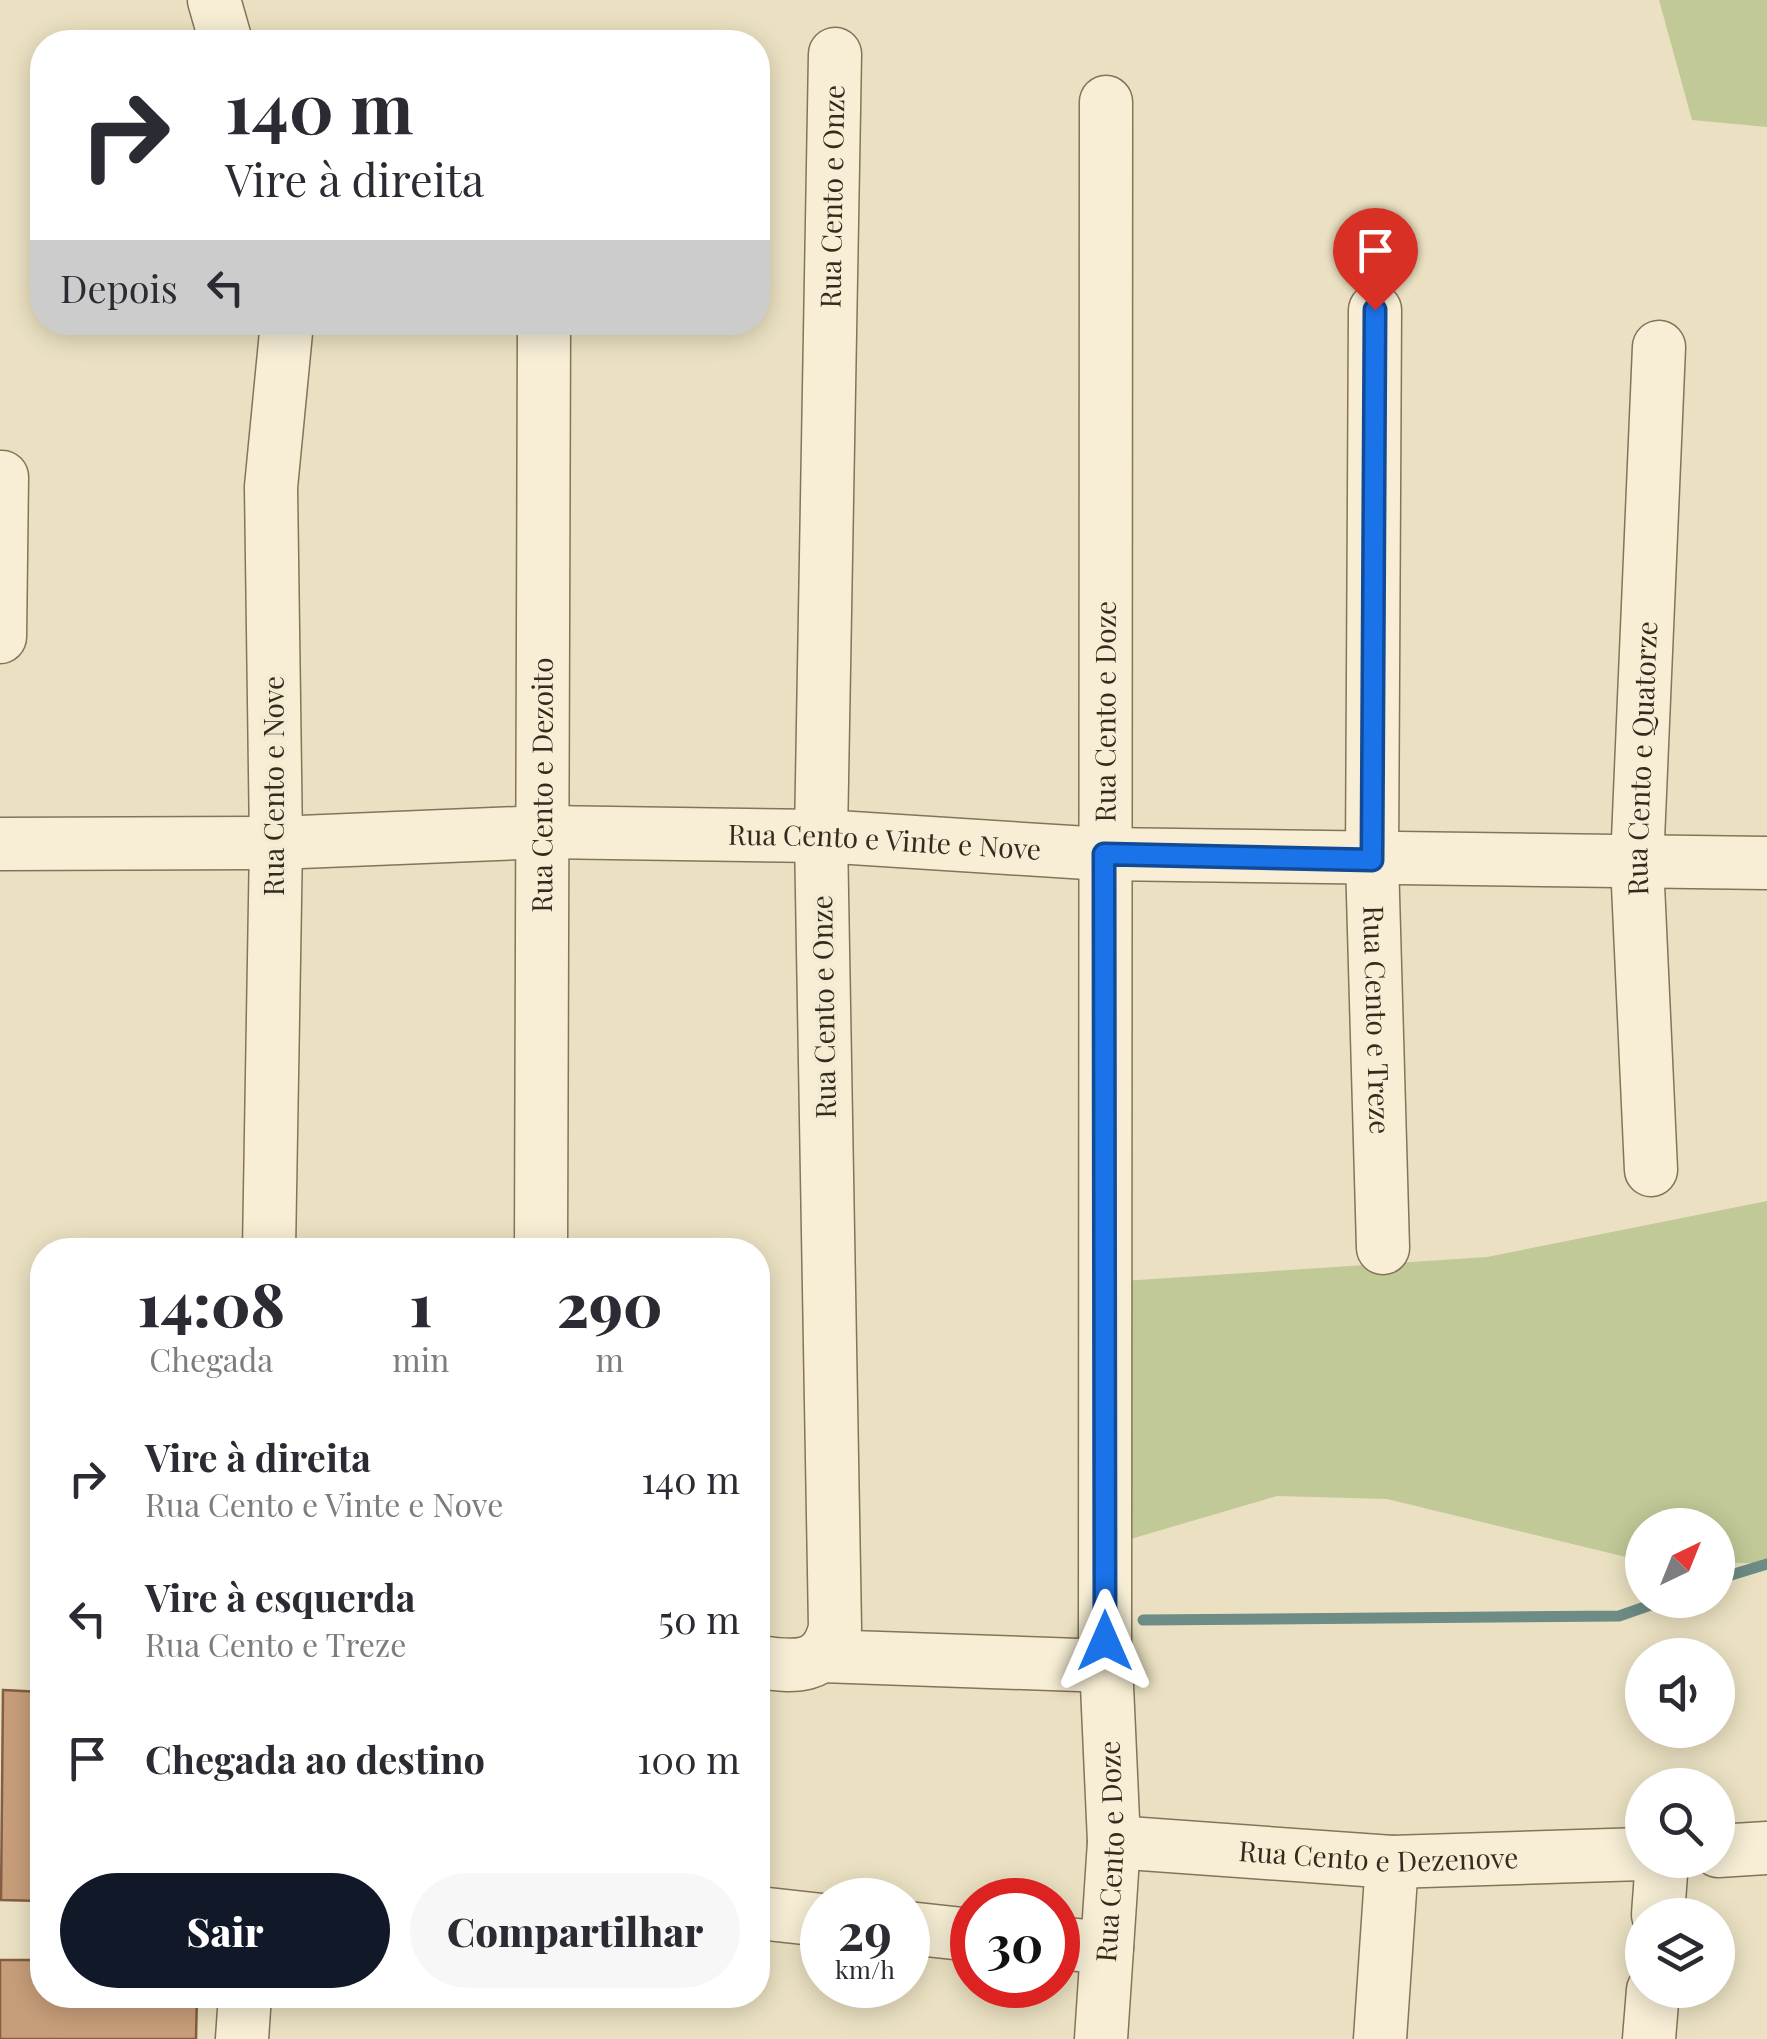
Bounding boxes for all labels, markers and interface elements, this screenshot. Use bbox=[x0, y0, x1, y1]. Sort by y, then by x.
text: 140 m bbox=[225, 58, 414, 152]
icon: right bbox=[60, 70, 190, 200]
street label: Rua Cento e Onze bbox=[810, 84, 851, 309]
text: Vire à direita bbox=[225, 148, 484, 208]
pin bbox=[1333, 208, 1418, 311]
icon: arrive bbox=[1348, 223, 1403, 278]
icon: left bbox=[198, 260, 253, 315]
text: Depois bbox=[60, 262, 178, 313]
street label: Rua Cento e Doze bbox=[1086, 601, 1123, 823]
street label: Rua Cento e Quatorze bbox=[1617, 620, 1664, 897]
street label: Rua Cento e Dezoito bbox=[522, 657, 560, 913]
street label: Rua Cento e Nove bbox=[254, 676, 291, 896]
street label: Rua Cento e Vinte e Nove bbox=[728, 815, 1042, 867]
street label: Rua Cento e Onze bbox=[802, 895, 843, 1119]
street label: Rua Cento e Treze bbox=[1356, 905, 1400, 1135]
text: 14:08 bbox=[137, 1262, 285, 1342]
text: 1 bbox=[409, 1262, 432, 1342]
text: 290 bbox=[557, 1262, 663, 1342]
text: Chegada bbox=[149, 1337, 273, 1380]
text: min bbox=[392, 1337, 449, 1380]
text: m bbox=[595, 1337, 624, 1380]
text: Vire à direita bbox=[145, 1431, 371, 1482]
icon: right bbox=[60, 1451, 115, 1506]
text: 140 m bbox=[641, 1453, 740, 1504]
text: Rua Cento e Vinte e Nove bbox=[145, 1482, 503, 1525]
north arrow bbox=[1625, 1508, 1735, 1618]
map controls bbox=[1625, 1508, 1735, 2008]
text: Vire à esquerda bbox=[145, 1571, 415, 1622]
position arrow bbox=[1053, 1589, 1157, 1693]
icon: left bbox=[60, 1591, 115, 1646]
text: 50 m bbox=[658, 1593, 740, 1644]
text: Rua Cento e Treze bbox=[145, 1622, 406, 1665]
button: sound bbox=[1625, 1638, 1735, 1748]
icon: arrive bbox=[60, 1731, 115, 1786]
text: Chegada ao destino bbox=[145, 1733, 485, 1784]
text: 100 m bbox=[637, 1733, 740, 1784]
street label: Rua Cento e Doze bbox=[1086, 1740, 1131, 1963]
button: search bbox=[1625, 1768, 1735, 1878]
street label: Rua Cento e Dezenove bbox=[1237, 1831, 1519, 1879]
button: Sair bbox=[60, 1873, 390, 1988]
button: Compartilhar bbox=[410, 1873, 740, 1988]
speed limit sign: 30 bbox=[950, 1878, 1080, 2008]
text: 29 bbox=[838, 1897, 892, 1964]
button: layers bbox=[1625, 1898, 1735, 2008]
text: km/h bbox=[835, 1952, 895, 1985]

